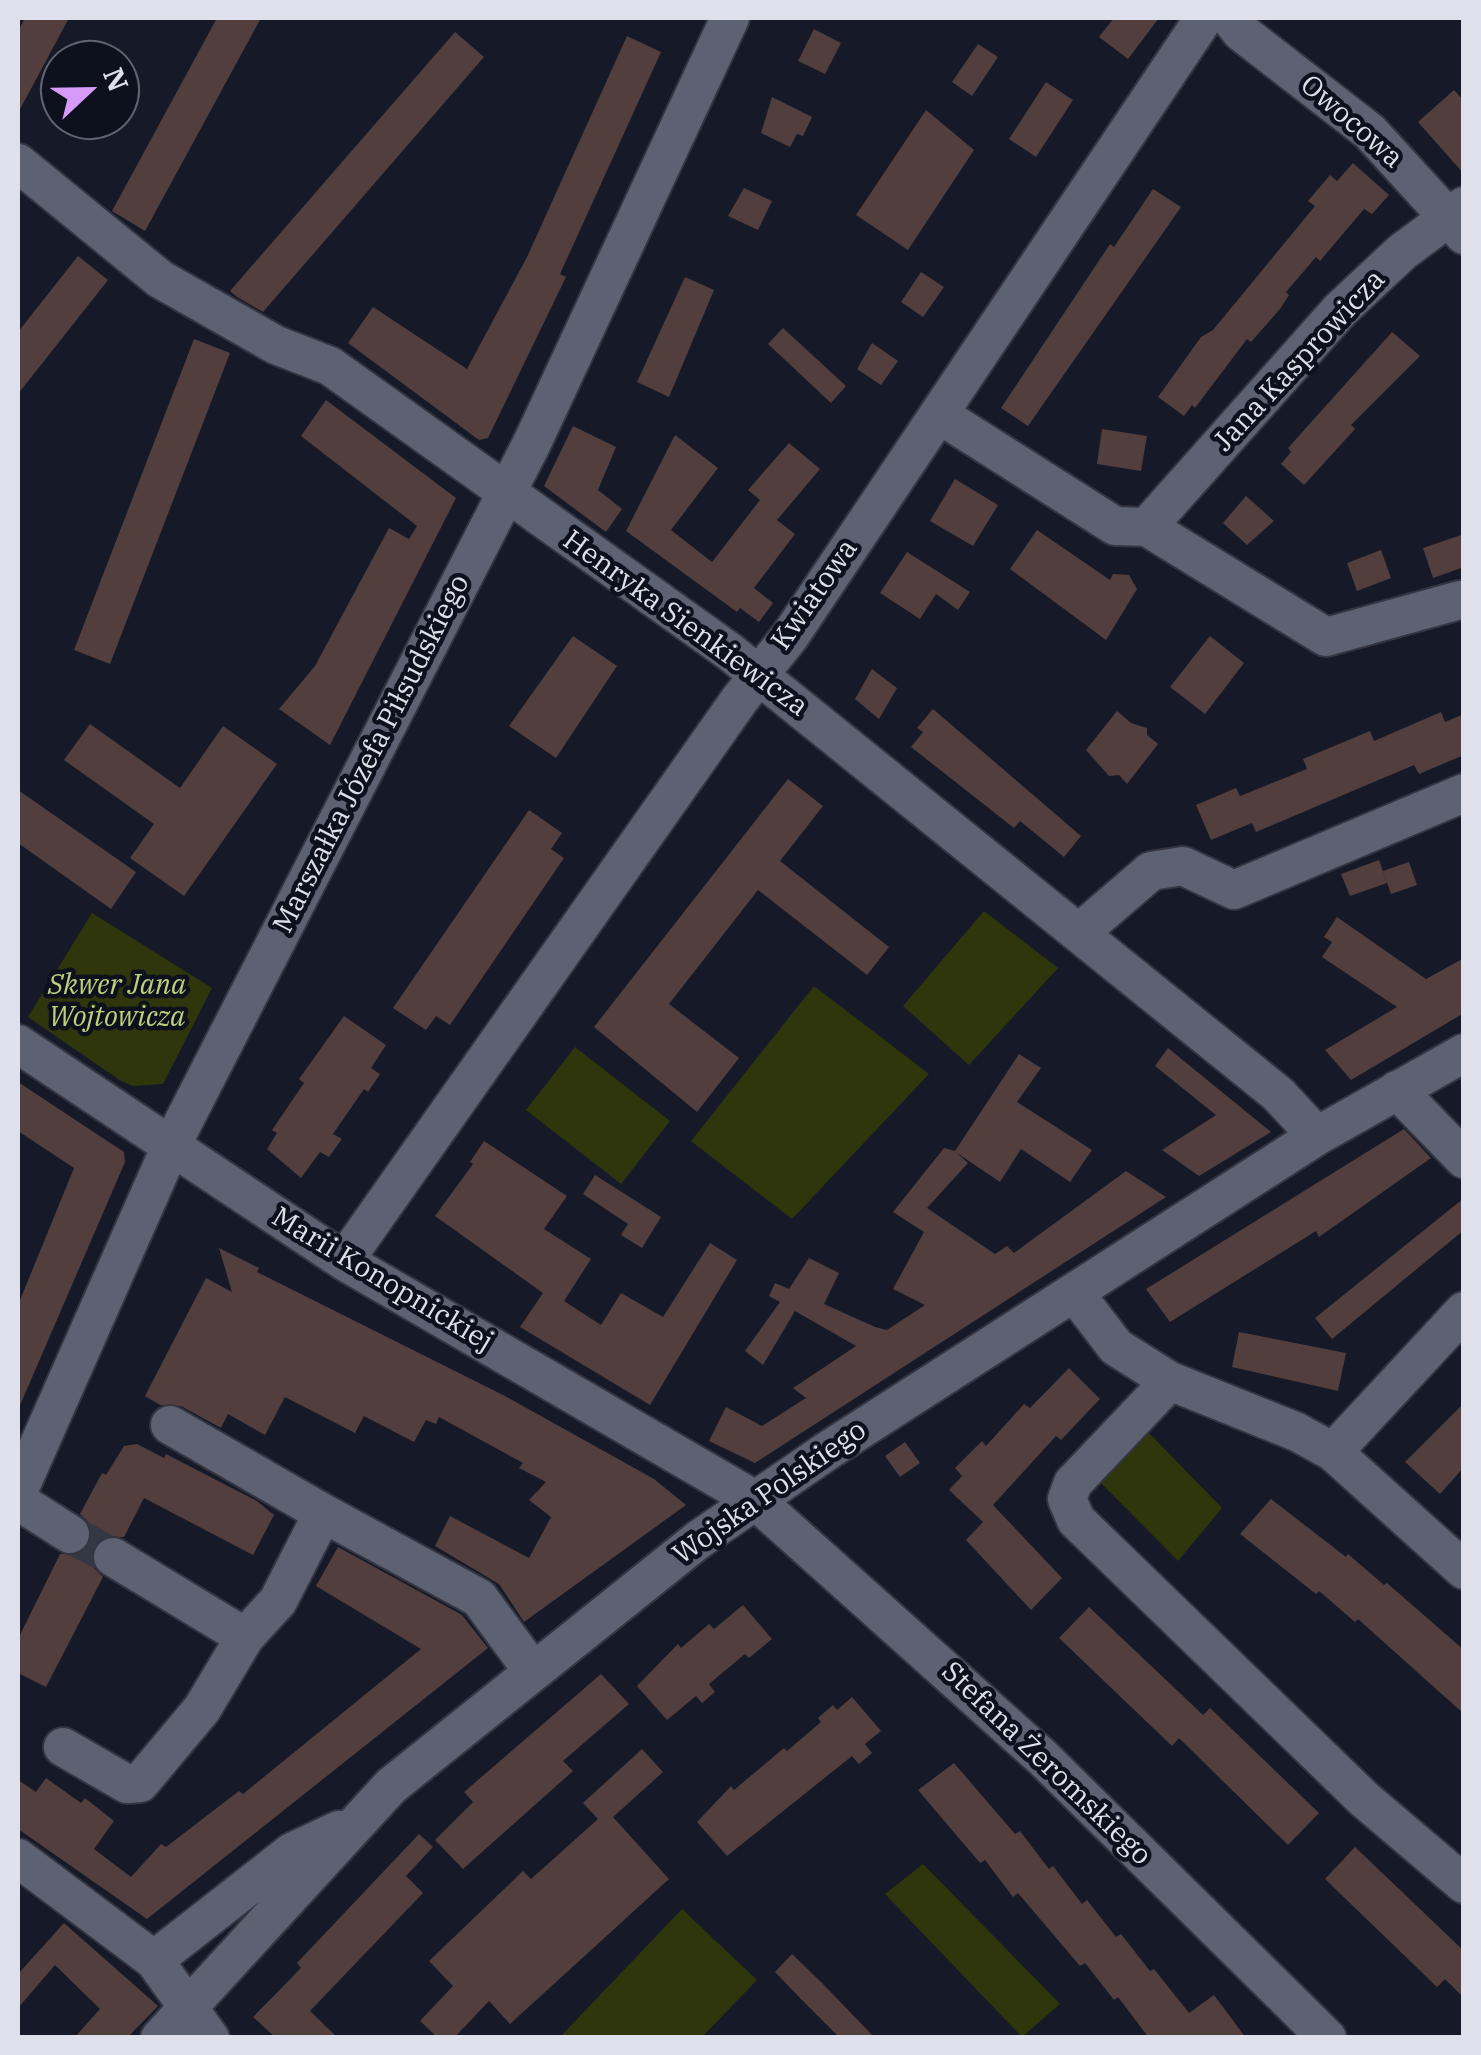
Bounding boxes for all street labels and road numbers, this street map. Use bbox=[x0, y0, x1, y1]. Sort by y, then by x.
street label: Owocowa bbox=[1293, 68, 1409, 176]
street label: Jana Kasprowicza bbox=[1207, 263, 1393, 459]
street label: Henryka Sienkiewicza bbox=[556, 524, 814, 724]
street label: Kwiatowa bbox=[765, 533, 865, 657]
street label: Marszałka Józefa Piłsudskiego bbox=[267, 569, 477, 939]
street label: Marii Konopnickiej bbox=[265, 1201, 499, 1359]
street label: Wojska Polskiego bbox=[667, 1414, 873, 1572]
street label: Stefana Żeromskiego bbox=[934, 1655, 1158, 1873]

